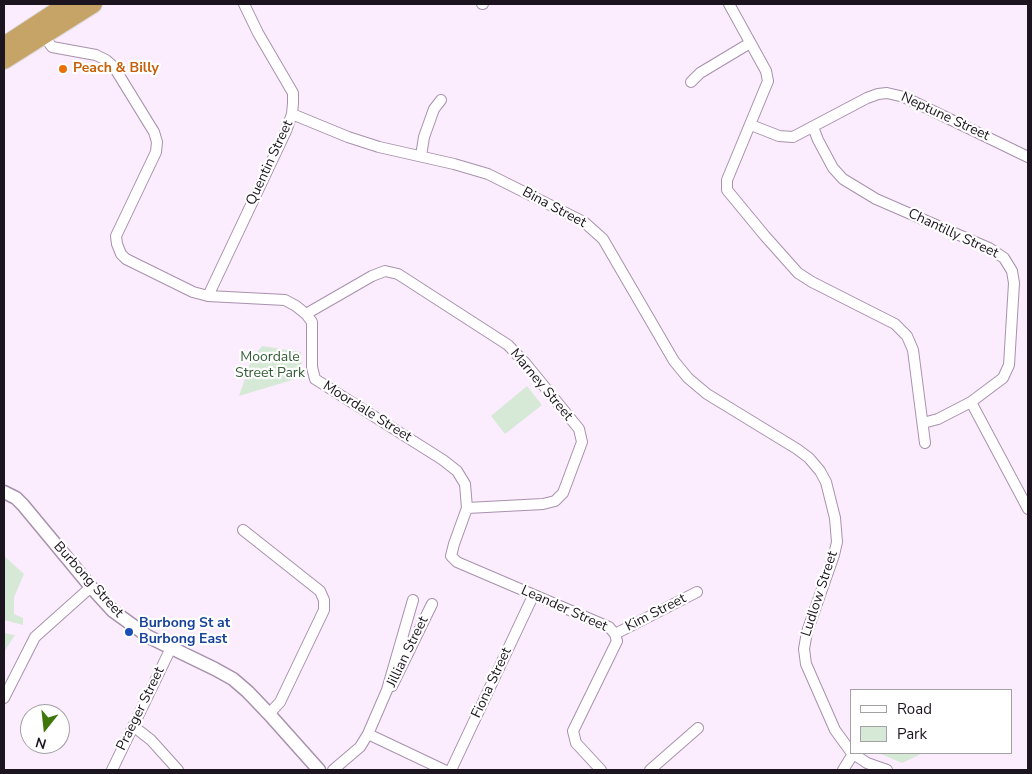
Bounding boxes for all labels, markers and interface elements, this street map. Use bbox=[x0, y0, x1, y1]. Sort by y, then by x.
place label: Peach & Billy bbox=[73, 61, 159, 77]
marker: Peach & Billy bbox=[57, 63, 69, 75]
street label: Neptune Street bbox=[898, 89, 992, 145]
street label: Quentin Street bbox=[243, 118, 297, 208]
street label: Bina Street bbox=[519, 184, 589, 232]
street label: Chantilly Street bbox=[905, 206, 1001, 262]
street label: Marney Street bbox=[506, 346, 576, 424]
park label: Moordale Street Park bbox=[235, 350, 305, 382]
street label: Moordale Street bbox=[320, 378, 414, 446]
street label: Burbong Street bbox=[50, 539, 126, 621]
street label: Ludlow Street bbox=[798, 549, 842, 639]
street label: Leander Street bbox=[518, 582, 610, 636]
street label: Kim Street bbox=[623, 591, 689, 635]
street label: Jillian Street bbox=[384, 614, 432, 690]
place label: Burbong St at Burbong East bbox=[139, 616, 230, 648]
marker: Burbong St at Burbong East bbox=[123, 626, 135, 638]
street label: Fiona Street bbox=[468, 645, 516, 721]
street label: Praeger Street bbox=[114, 664, 168, 754]
legend bbox=[850, 689, 1012, 754]
text: Road bbox=[897, 699, 932, 719]
north arrow bbox=[20, 704, 70, 754]
text: Park bbox=[897, 724, 927, 744]
text: N bbox=[33, 732, 49, 754]

